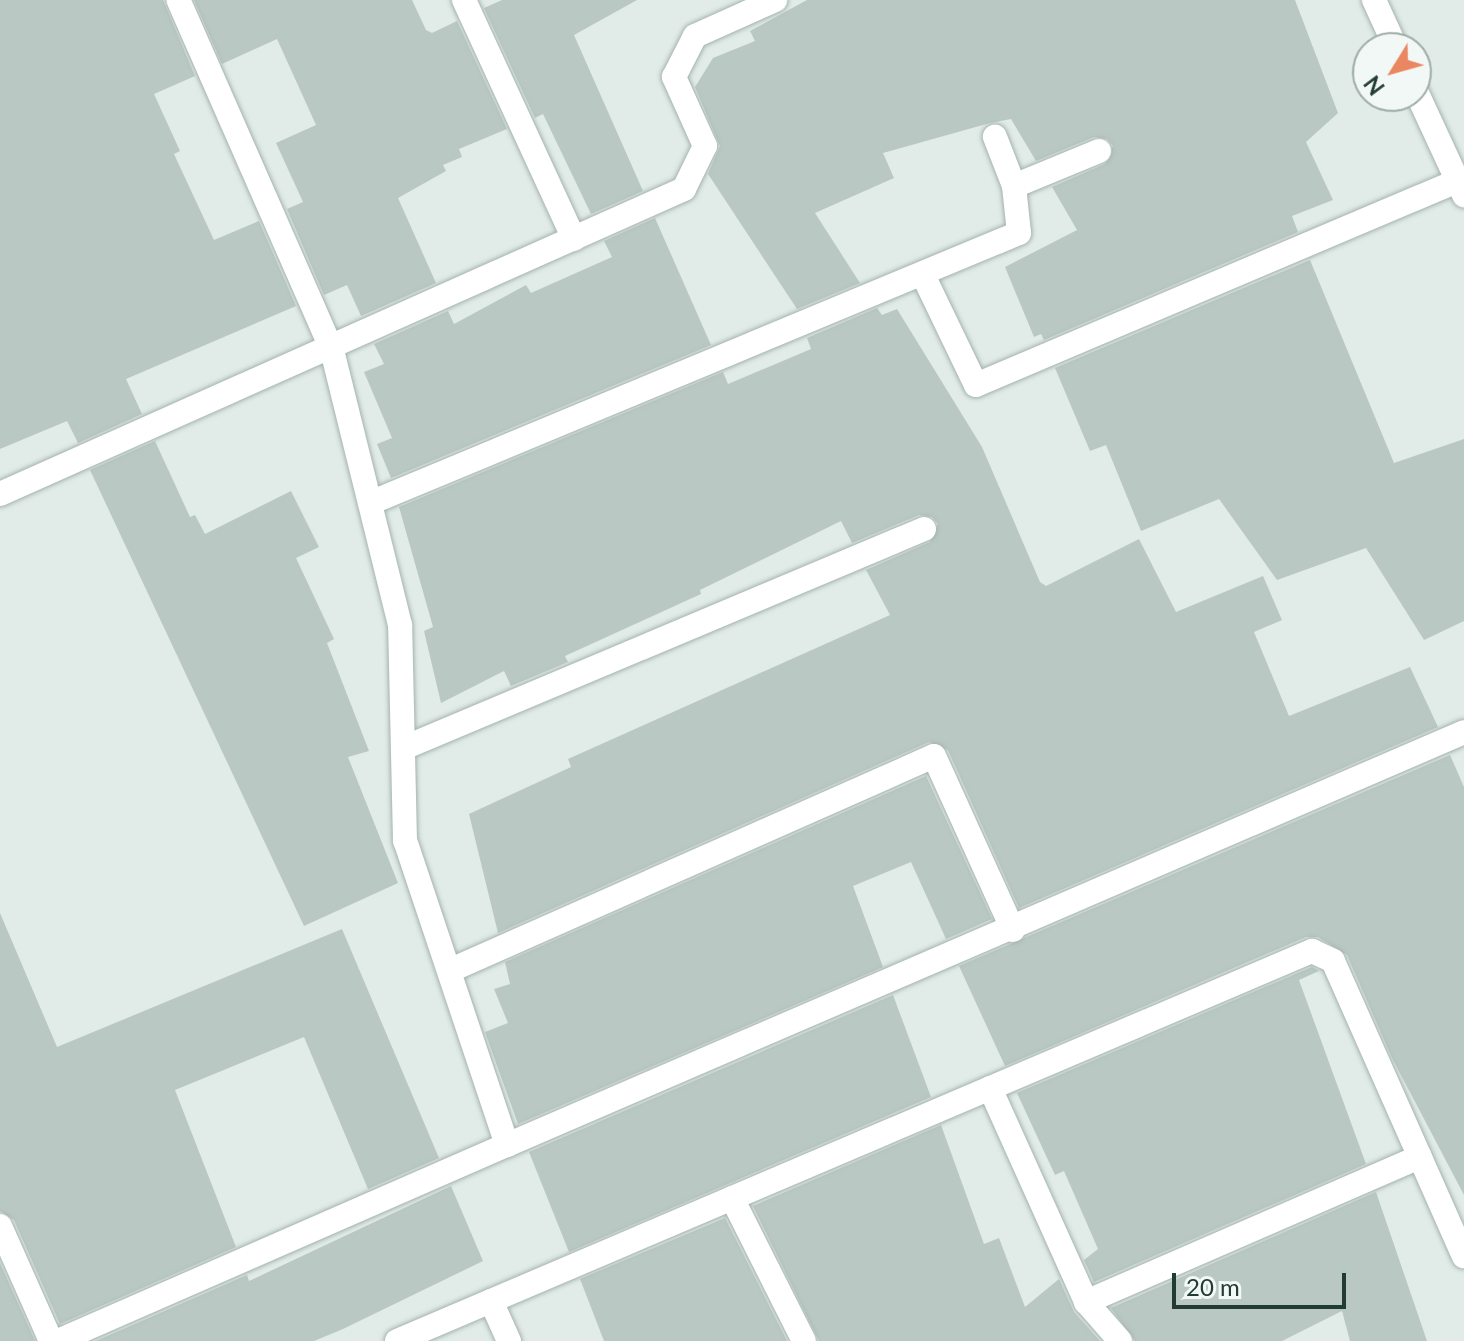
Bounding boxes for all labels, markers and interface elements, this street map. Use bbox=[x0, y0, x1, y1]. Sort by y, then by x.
north arrow bbox=[1352, 32, 1432, 112]
text: N bbox=[1358, 71, 1390, 100]
scale bar bbox=[1176, 1257, 1350, 1307]
text: 20 m bbox=[1186, 1272, 1240, 1301]

